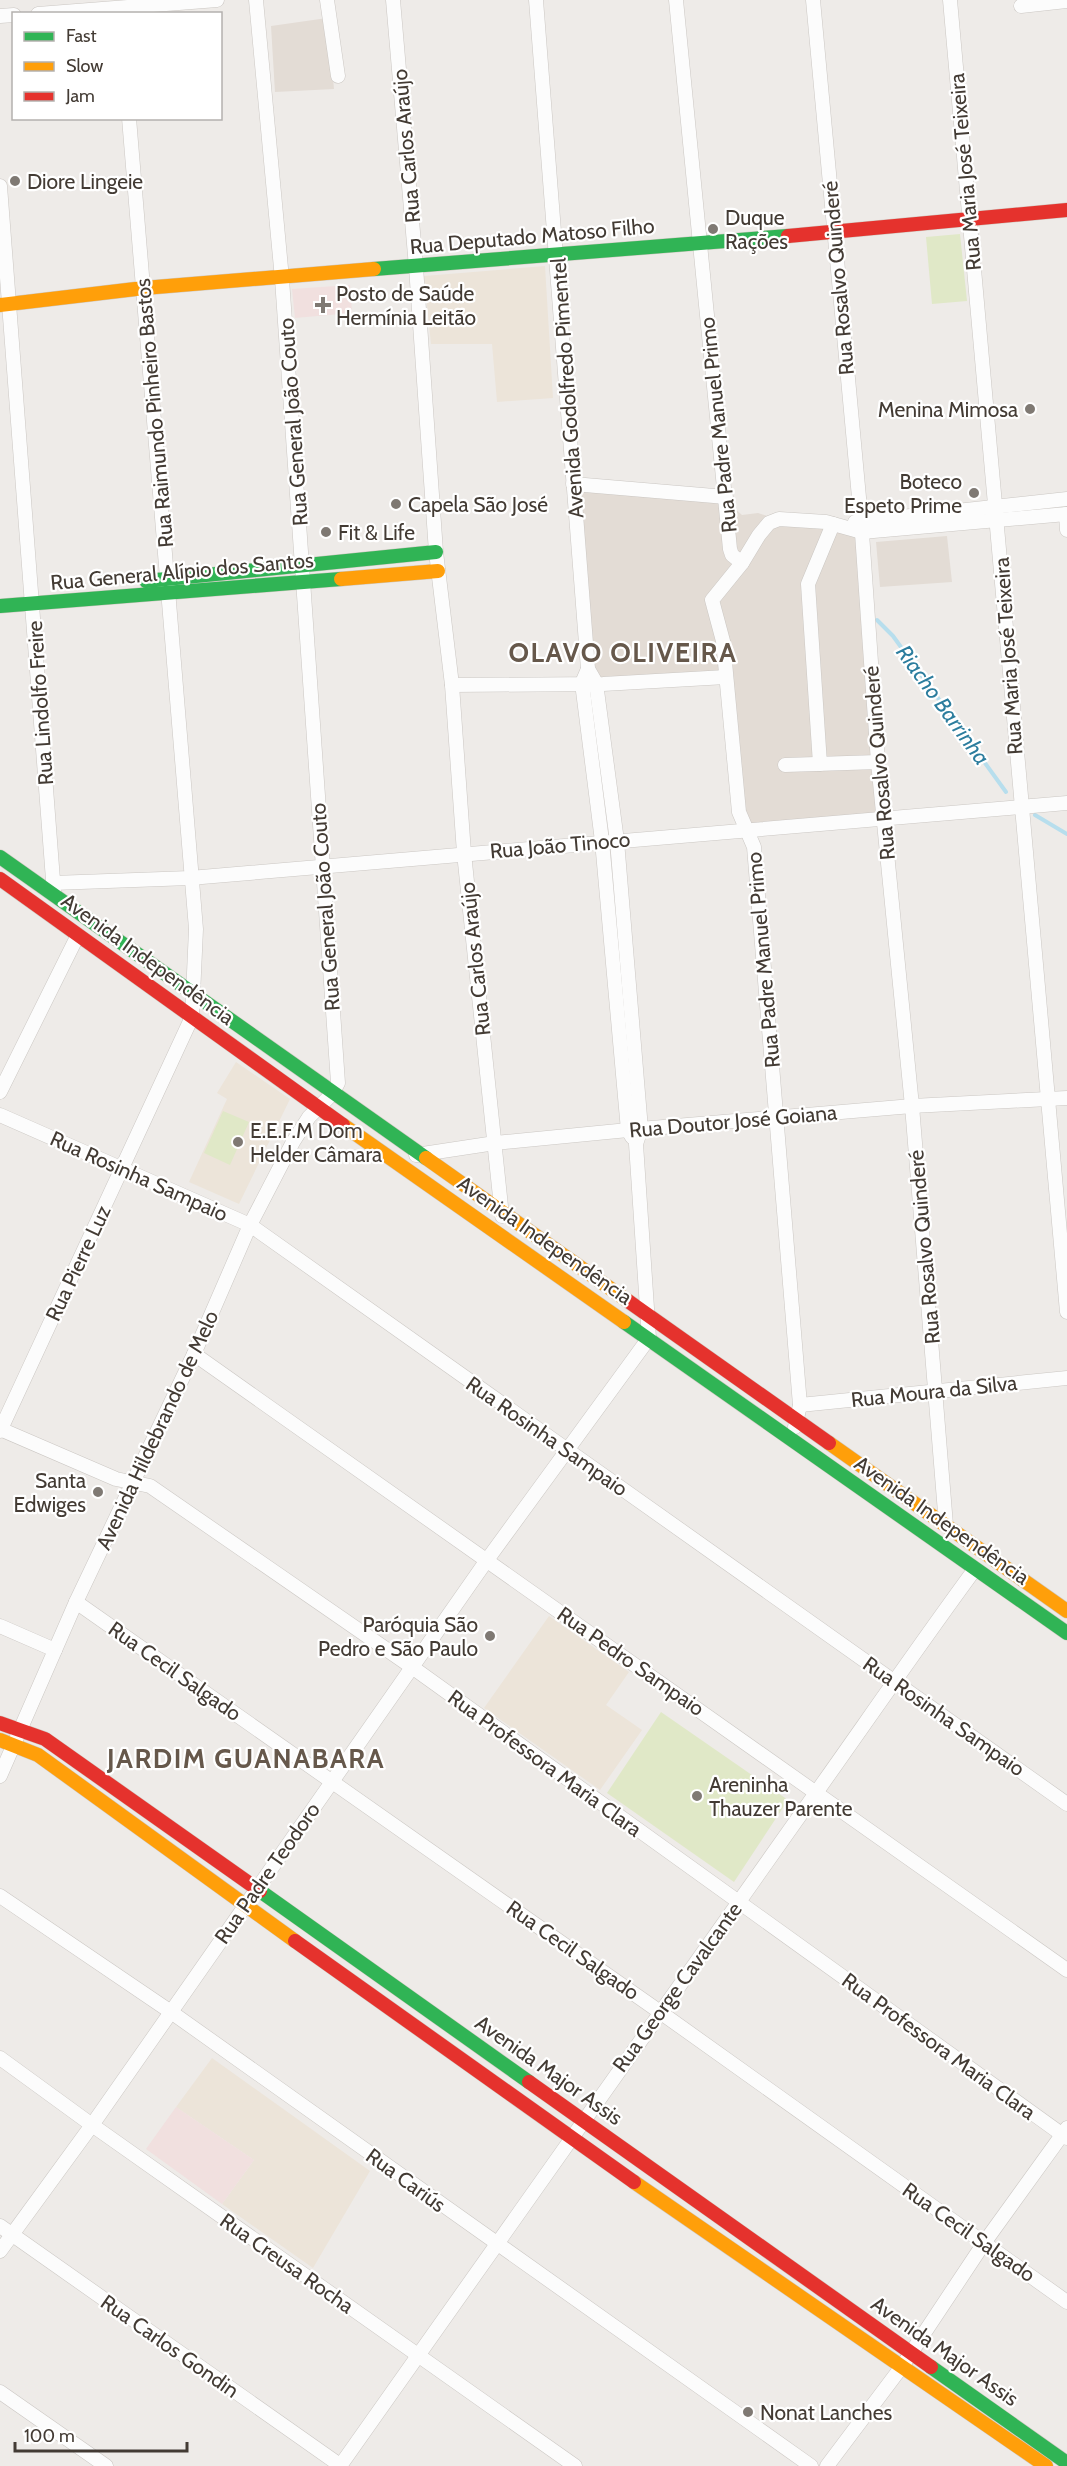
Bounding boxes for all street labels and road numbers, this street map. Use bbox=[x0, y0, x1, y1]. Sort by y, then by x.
street label: Rua Carlos Araújo bbox=[387, 68, 426, 224]
street label: Rua Maria José Teixeira bbox=[944, 72, 986, 272]
street label: Rua Rosalvo Quinderé bbox=[817, 180, 859, 376]
street label: Rua Deputado Matoso Filho bbox=[409, 213, 655, 259]
street label: Avenida Godolfredo Pimentel bbox=[545, 257, 589, 519]
street label: Rua Raimundo Pinheiro Bastos bbox=[130, 277, 178, 549]
street label: Rua Padre Manuel Primo bbox=[694, 316, 742, 534]
street label: Rua General João Couto bbox=[273, 317, 313, 527]
street label: Rua General Alípio dos Santos bbox=[49, 547, 315, 595]
street label: Rua Maria José Teixeira bbox=[989, 556, 1027, 756]
street label: Rua Lindolfo Freire bbox=[22, 620, 58, 786]
street label: Rua Rosalvo Quinderé bbox=[858, 665, 900, 861]
street label: Rua General João Couto bbox=[305, 802, 345, 1012]
street label: Rua João Tinoco bbox=[489, 826, 631, 864]
street label: Rua Padre Manuel Primo bbox=[741, 851, 785, 1069]
street label: Rua Carlos Araújo bbox=[455, 881, 496, 1037]
street label: Avenida Independência bbox=[57, 888, 239, 1030]
street label: Rua Doutor José Goiana bbox=[628, 1099, 838, 1143]
street label: Rua Rosinha Sampaio bbox=[46, 1126, 232, 1226]
street label: Rua Rosalvo Quinderé bbox=[903, 1149, 945, 1345]
street label: Avenida Independência bbox=[453, 1170, 637, 1310]
street label: Rua Pierre Luz bbox=[40, 1201, 116, 1325]
street label: Avenida Hildebrando de Melo bbox=[91, 1306, 223, 1554]
street label: Rua Moura da Silva bbox=[850, 1370, 1018, 1412]
street label: Rua Rosinha Sampaio bbox=[461, 1371, 633, 1501]
street label: Avenida Independência bbox=[850, 1450, 1034, 1590]
street label: Rua Pedro Sampaio bbox=[553, 1601, 709, 1721]
street label: Rua Cecil Salgado bbox=[104, 1616, 246, 1726]
street label: Rua Rosinha Sampaio bbox=[858, 1651, 1030, 1781]
street label: Rua Professora Maria Clara bbox=[443, 1684, 647, 1842]
street label: Rua Padre Teodoro bbox=[209, 1798, 325, 1948]
street label: Rua Cecil Salgado bbox=[502, 1895, 644, 2005]
street label: Rua George Cavalcante bbox=[607, 1897, 747, 2077]
street label: Rua Professora Maria Clara bbox=[837, 1967, 1041, 2125]
street label: Avenida Major Assis bbox=[470, 2010, 628, 2131]
street label: Rua Cariús bbox=[361, 2143, 451, 2217]
street label: Rua Cecil Salgado bbox=[898, 2177, 1040, 2287]
street label: Rua Creusa Rocha bbox=[215, 2208, 359, 2318]
street label: Rua Carlos Gondin bbox=[96, 2289, 244, 2403]
street label: Avenida Major Assis bbox=[866, 2291, 1024, 2412]

